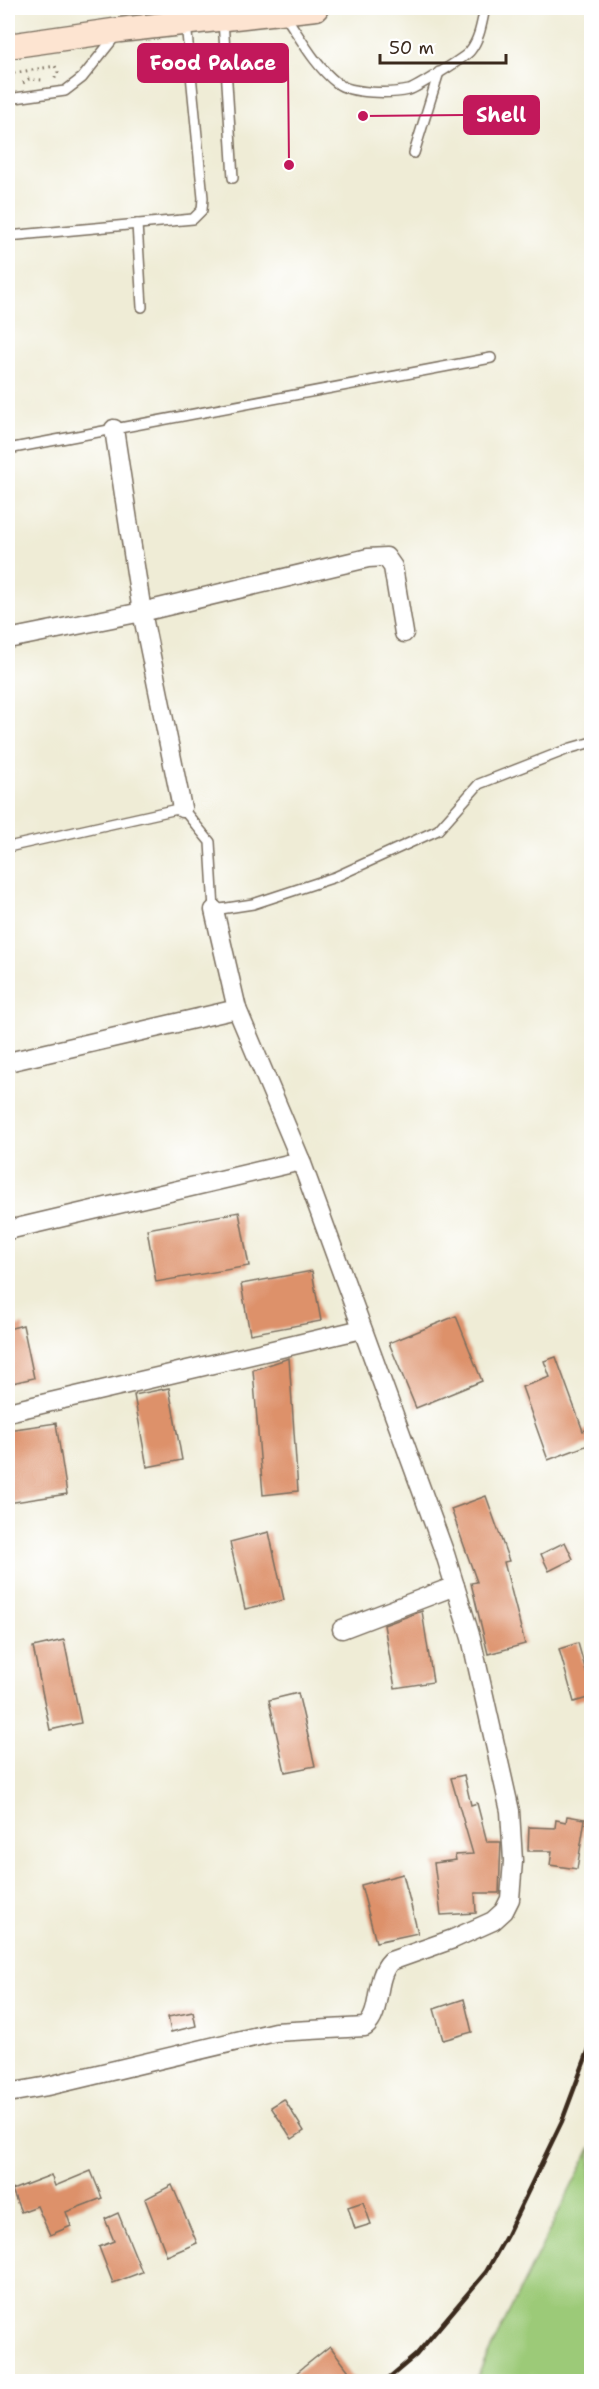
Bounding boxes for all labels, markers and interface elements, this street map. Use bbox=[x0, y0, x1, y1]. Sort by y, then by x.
scale bar bbox=[380, 27, 506, 65]
text: 50 m bbox=[389, 36, 434, 60]
callout: Food Palace bbox=[138, 44, 288, 82]
text: Food Palace bbox=[150, 50, 276, 76]
callout: Shell bbox=[464, 96, 539, 134]
text: Shell bbox=[476, 102, 526, 128]

